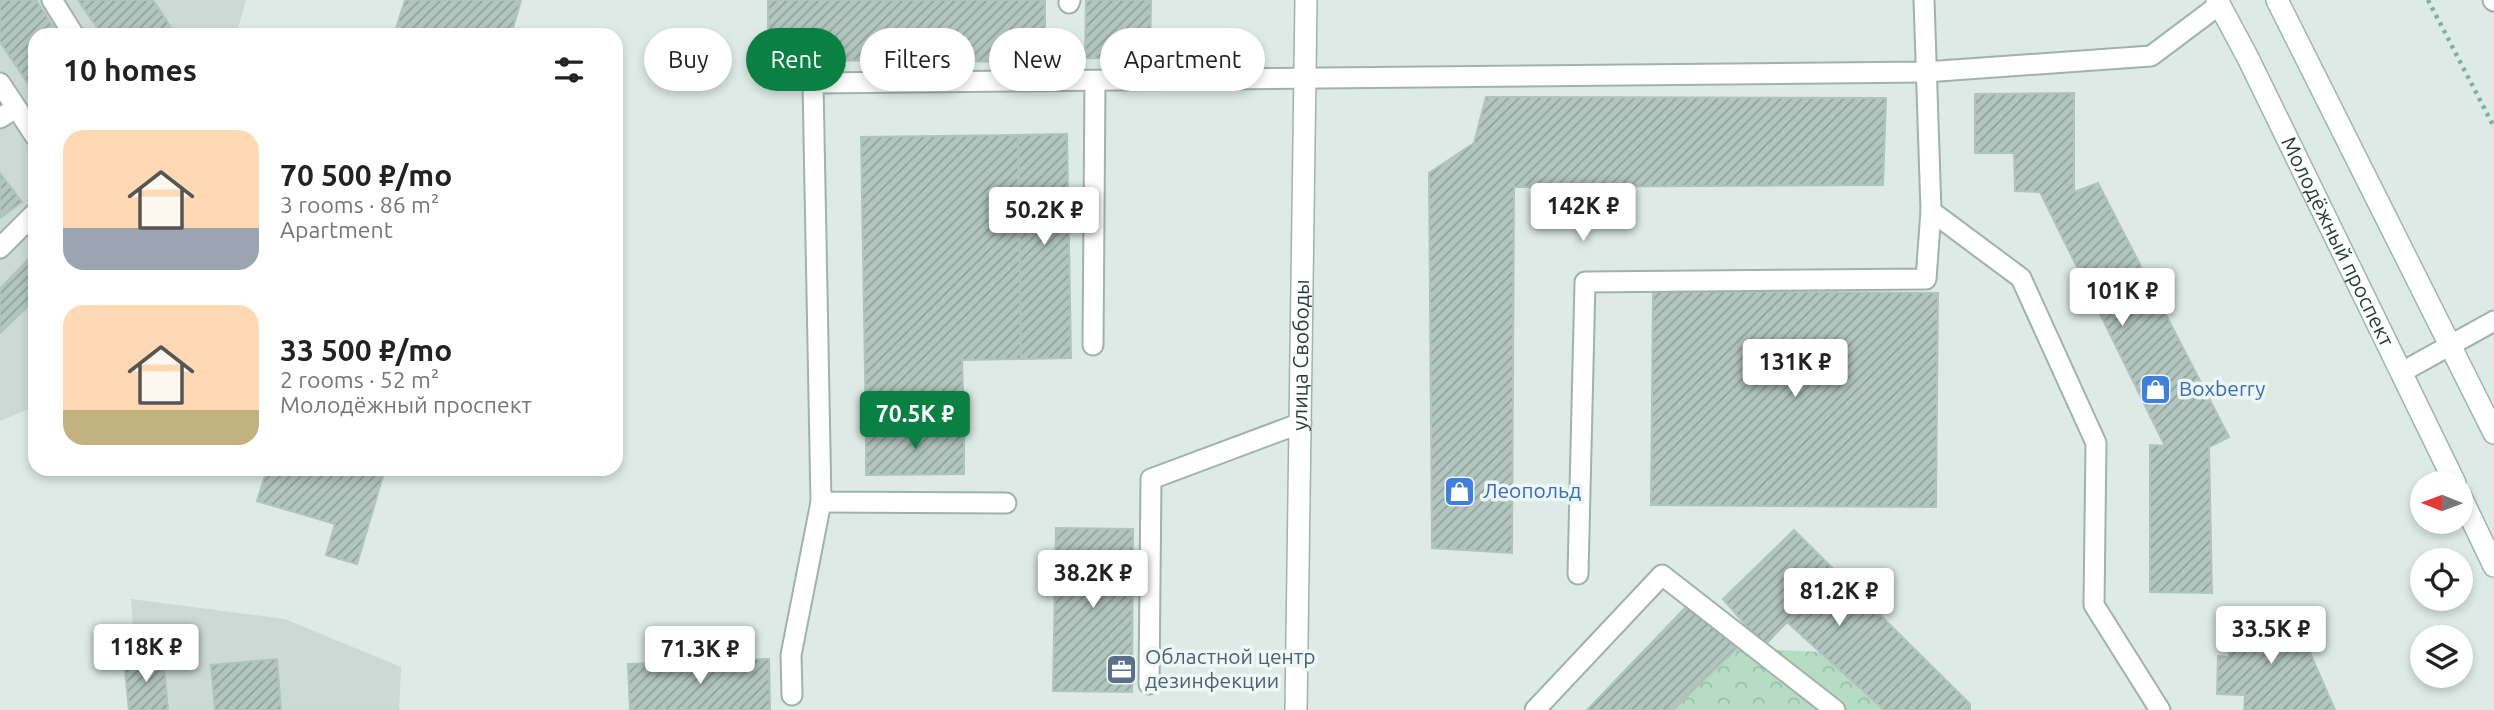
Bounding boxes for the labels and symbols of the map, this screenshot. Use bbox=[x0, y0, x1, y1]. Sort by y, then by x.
street label: Молодёжный проспект bbox=[2277, 133, 2400, 350]
pin: 142K ₽ bbox=[1526, 184, 1640, 243]
pin: 50.2K ₽ bbox=[979, 188, 1109, 247]
pin: 101K ₽ bbox=[2065, 268, 2179, 328]
street label: улица Свободы bbox=[1287, 279, 1313, 431]
pin: 131K ₽ bbox=[1738, 340, 1852, 399]
shop icon: Boxberry bbox=[2139, 372, 2173, 406]
place label: Boxberry bbox=[2179, 376, 2265, 400]
pin: 70.5K ₽ bbox=[850, 392, 980, 451]
north arrow bbox=[2410, 471, 2473, 534]
shop icon: Леопольд bbox=[1443, 474, 1477, 508]
place label: Леопольд bbox=[1483, 478, 1581, 502]
pin: 38.2K ₽ bbox=[1028, 550, 1158, 610]
pin: 81.2K ₽ bbox=[1774, 568, 1904, 628]
pin: 33.5K ₽ bbox=[2206, 606, 2336, 666]
pin: 118K ₽ bbox=[89, 624, 203, 684]
pin: 71.3K ₽ bbox=[635, 626, 765, 686]
place label: Областной центр дезинфекции bbox=[1145, 644, 1315, 692]
office icon: Областной центр дезинфекции bbox=[1105, 652, 1139, 686]

